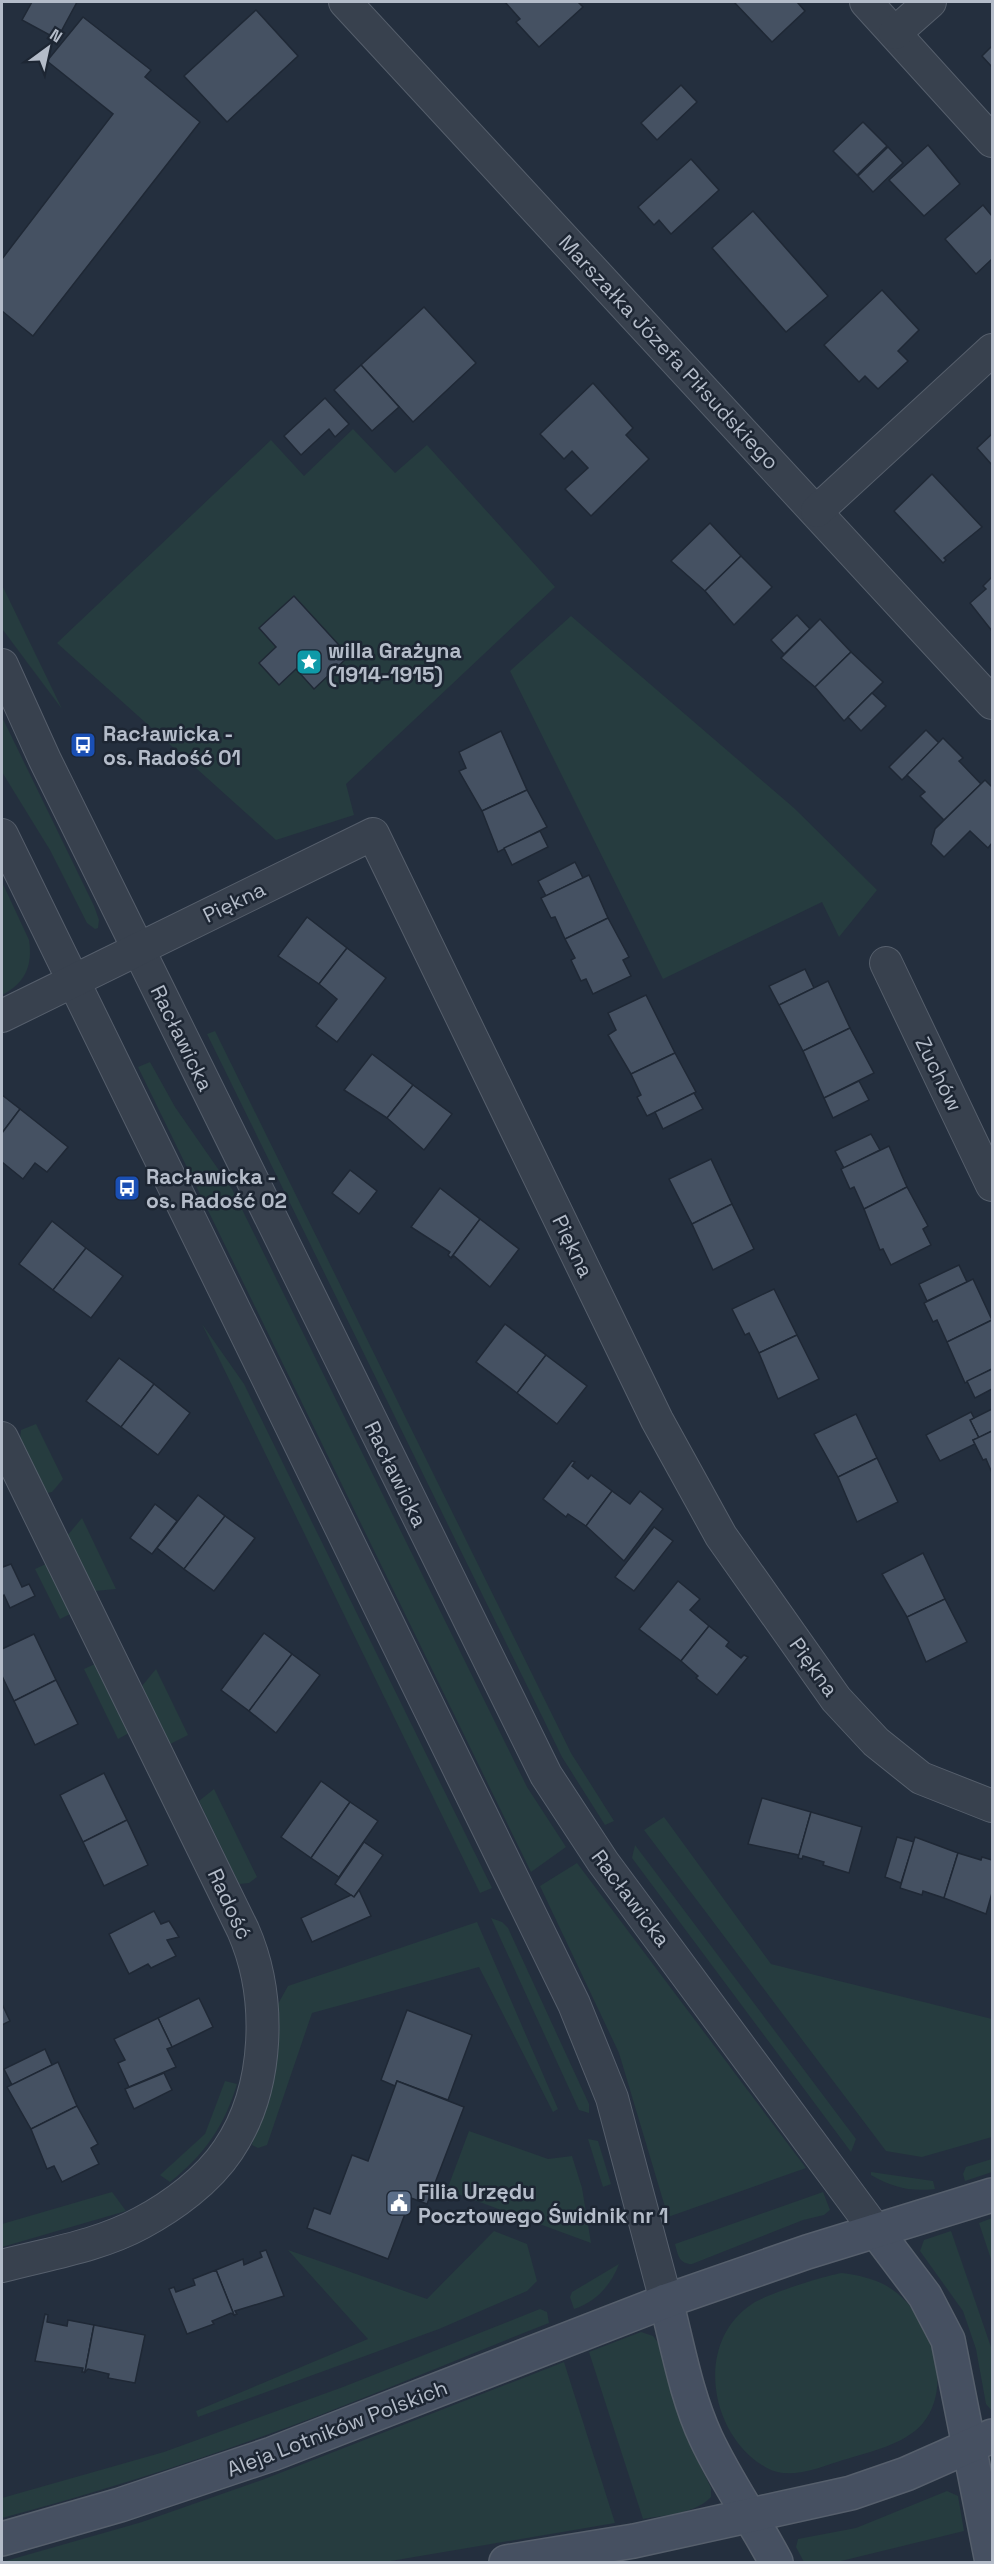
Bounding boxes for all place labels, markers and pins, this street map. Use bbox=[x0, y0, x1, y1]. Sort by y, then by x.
place label: willa Grażyna (1914-1915) bbox=[328, 637, 462, 688]
place icon: willa Grażyna (1914-1915) bbox=[294, 647, 324, 677]
place label: Racławicka - os. Radość 01 bbox=[103, 720, 241, 771]
bus stop icon: Racławicka - os. Radość 01 bbox=[68, 730, 98, 760]
place label: Racławicka - os. Radość 02 bbox=[146, 1163, 287, 1214]
bus stop icon: Racławicka - os. Radość 02 bbox=[112, 1173, 142, 1203]
place label: Filia Urzędu Pocztowego Świdnik nr 1 bbox=[418, 2178, 668, 2229]
public building icon: Filia Urzędu Pocztowego Świdnik nr 1 bbox=[384, 2188, 414, 2218]

